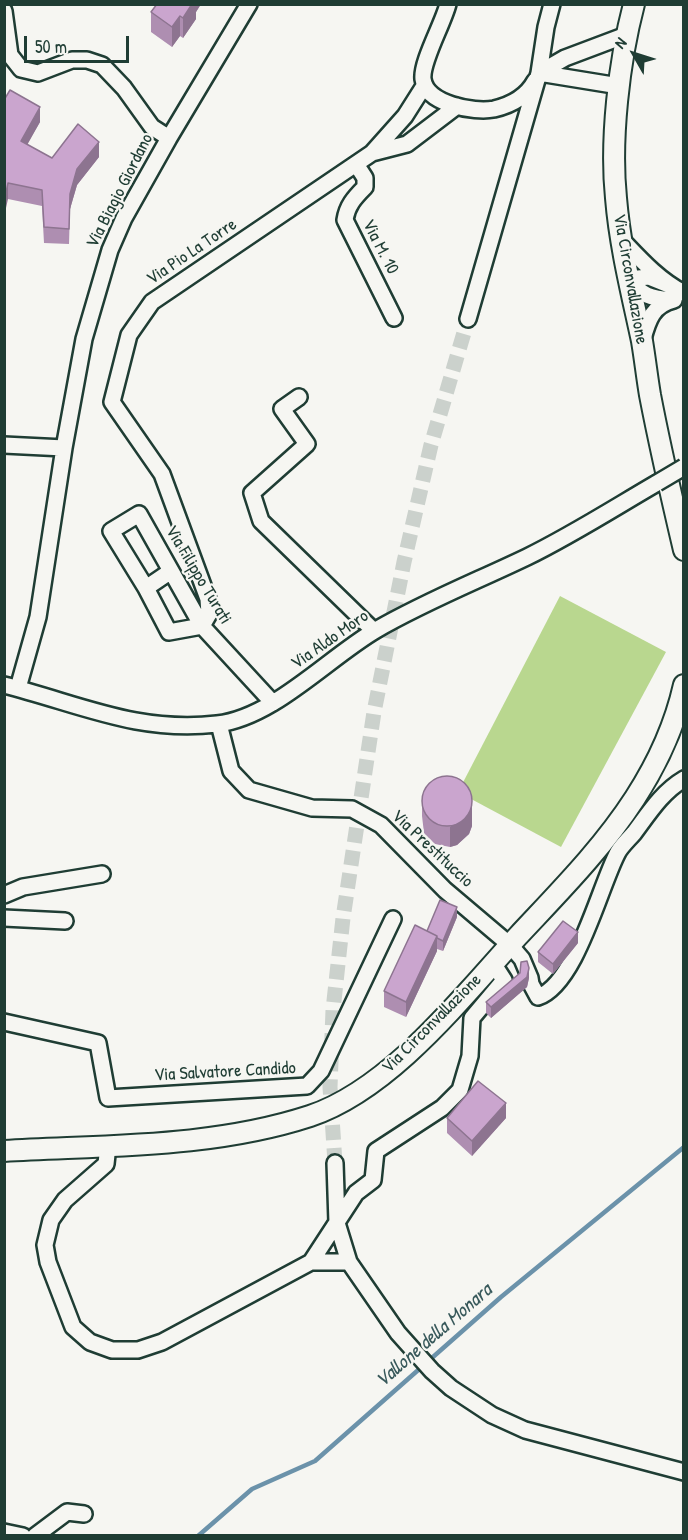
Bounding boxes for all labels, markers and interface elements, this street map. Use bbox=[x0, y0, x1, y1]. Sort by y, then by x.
scale bar bbox=[27, 24, 132, 62]
north arrow bbox=[604, 24, 664, 84]
text: N bbox=[609, 32, 631, 53]
text: 50 m bbox=[35, 34, 67, 59]
street label: Via Biagio Giordano bbox=[82, 130, 158, 252]
street label: Via Circonvallazione bbox=[608, 212, 652, 346]
street label: Via Pio La Torre bbox=[143, 214, 241, 290]
street label: Via M. 10 bbox=[357, 216, 403, 278]
street label: Via Filippo Turati bbox=[160, 522, 236, 628]
street label: Via Aldo Moro bbox=[287, 605, 373, 675]
street label: Via Prestituccio bbox=[387, 806, 477, 892]
street label: Via Circonvallazione bbox=[378, 970, 486, 1078]
street label: Via Salvatore Candido bbox=[154, 1058, 296, 1086]
water label: Vallone della Monara bbox=[371, 1279, 497, 1393]

